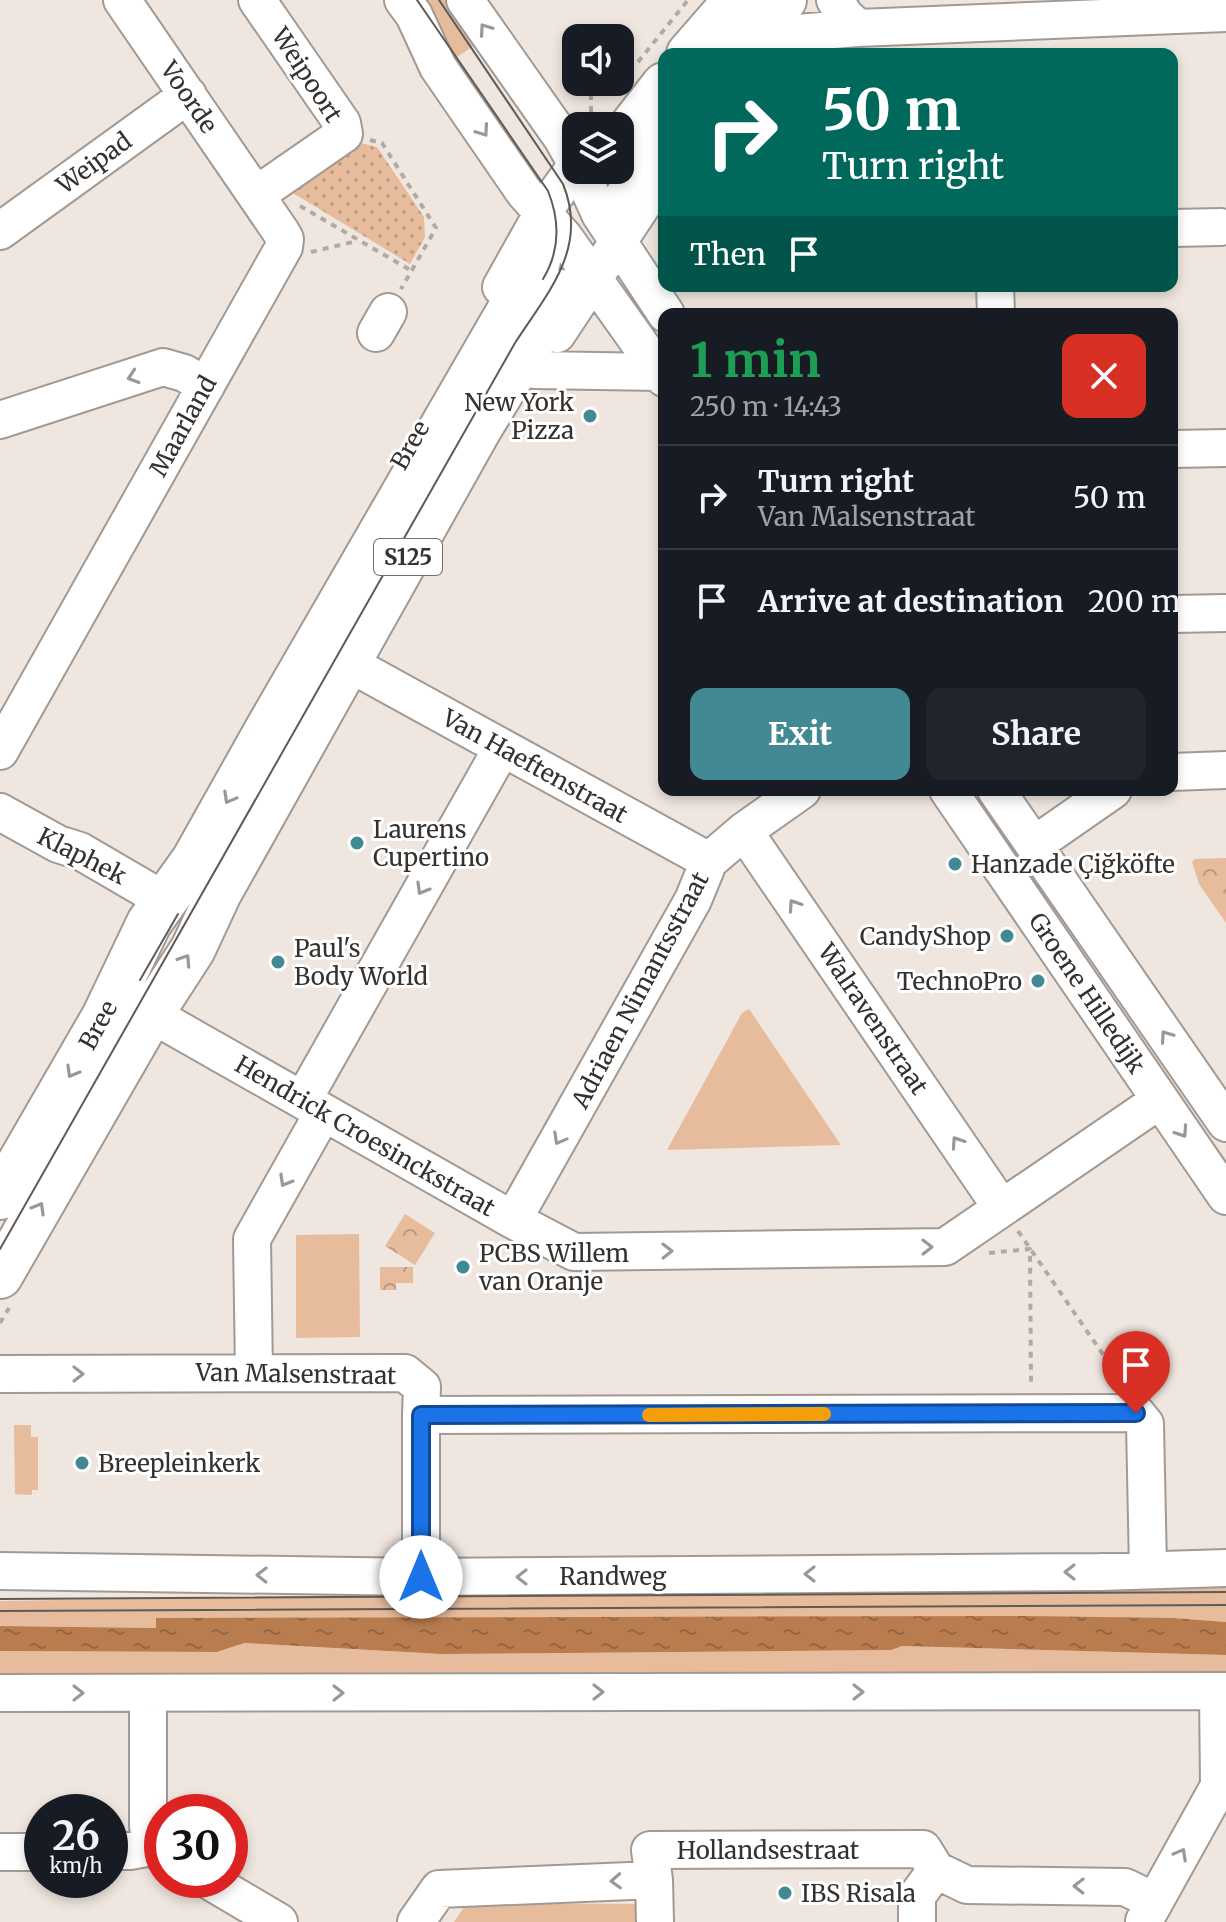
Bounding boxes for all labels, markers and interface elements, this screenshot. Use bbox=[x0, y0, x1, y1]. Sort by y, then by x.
street label: Weipoort bbox=[264, 21, 349, 129]
one-way arrow bbox=[480, 23, 495, 37]
map controls bbox=[562, 24, 634, 184]
button: sound bbox=[562, 24, 634, 96]
street label: Voorde bbox=[153, 54, 224, 139]
text: 50 m bbox=[822, 75, 961, 145]
icon: right bbox=[690, 80, 794, 184]
button: layers bbox=[562, 112, 634, 184]
one-way arrow bbox=[473, 122, 488, 136]
street label: Weipad bbox=[50, 125, 138, 201]
text: Turn right bbox=[822, 144, 1004, 189]
icon: arrive bbox=[782, 232, 826, 276]
text: Then bbox=[690, 235, 766, 273]
text: 1 min bbox=[690, 330, 821, 390]
button: close bbox=[1062, 334, 1146, 418]
one-way arrow bbox=[127, 367, 141, 383]
street label: Maarland bbox=[143, 370, 223, 482]
place label: New York Pizza bbox=[464, 387, 575, 446]
text: 250 m · 14:43 bbox=[690, 390, 842, 423]
marker: New York Pizza bbox=[581, 407, 599, 425]
street label: Bree bbox=[384, 415, 436, 475]
text: Turn right bbox=[758, 462, 914, 500]
icon: right bbox=[690, 475, 734, 519]
text: 50 m bbox=[1073, 478, 1146, 516]
text: Van Malsenstraat bbox=[758, 500, 975, 533]
road number: S125 bbox=[374, 539, 442, 575]
icon: arrive bbox=[690, 579, 734, 623]
text: Arrive at destination bbox=[758, 582, 1064, 620]
text: 200 m bbox=[1088, 582, 1181, 620]
button: Exit bbox=[690, 688, 910, 780]
button: Share bbox=[926, 688, 1146, 780]
street label: Van Haeftenstraat bbox=[436, 702, 634, 830]
one-way arrow bbox=[223, 790, 239, 804]
place label: Laurens Cupertino bbox=[373, 814, 489, 873]
street label: Klaphek bbox=[32, 821, 132, 892]
marker: Laurens Cupertino bbox=[348, 834, 366, 852]
place label: Hanzade Çiğköfte bbox=[971, 849, 1175, 880]
marker: Hanzade Çiğköfte bbox=[946, 855, 964, 873]
street label: Adriaen Nimantsstraat bbox=[564, 866, 716, 1114]
one-way arrow bbox=[417, 881, 432, 895]
one-way arrow bbox=[789, 899, 804, 913]
street label: Groene Hilledijk bbox=[1022, 907, 1153, 1080]
place label: CandyShop bbox=[860, 921, 991, 952]
marker: CandyShop bbox=[998, 927, 1016, 945]
place label: Paul's Body World bbox=[294, 933, 428, 992]
street label: Walravenstraat bbox=[811, 937, 935, 1101]
marker: Paul's Body World bbox=[269, 953, 287, 971]
one-way arrow bbox=[176, 955, 191, 969]
place label: TechnoPro bbox=[897, 966, 1022, 997]
marker: TechnoPro bbox=[1029, 972, 1047, 990]
street label: Bree bbox=[72, 995, 124, 1055]
one-way arrow bbox=[1161, 1030, 1176, 1044]
street label: Hendrick Croesinckstraat bbox=[229, 1049, 501, 1224]
one-way arrow bbox=[66, 1063, 82, 1077]
one-way arrow bbox=[1172, 1123, 1187, 1137]
one-way arrow bbox=[553, 1130, 569, 1144]
one-way arrow bbox=[952, 1137, 967, 1151]
one-way arrow bbox=[279, 1172, 295, 1187]
one-way arrow bbox=[29, 1202, 45, 1217]
place label: PCBS Willem van Oranje bbox=[478, 1238, 629, 1297]
one-way arrow bbox=[921, 1238, 934, 1256]
one-way arrow bbox=[661, 1242, 674, 1260]
marker: PCBS Willem van Oranje bbox=[454, 1258, 472, 1276]
pin bbox=[1102, 1331, 1170, 1413]
icon: arrive bbox=[1114, 1343, 1158, 1387]
street label: Van Malsenstraat bbox=[194, 1357, 397, 1391]
one-way arrow bbox=[72, 1365, 85, 1383]
place label: Breepleinkerk bbox=[98, 1448, 261, 1479]
marker: Breepleinkerk bbox=[73, 1454, 91, 1472]
position arrow bbox=[379, 1535, 463, 1619]
street label: Randweg bbox=[559, 1561, 667, 1592]
one-way arrow bbox=[1063, 1563, 1076, 1581]
one-way arrow bbox=[803, 1565, 816, 1583]
one-way arrow bbox=[255, 1566, 268, 1584]
one-way arrow bbox=[515, 1568, 528, 1585]
one-way arrow bbox=[592, 1683, 605, 1701]
one-way arrow bbox=[852, 1683, 865, 1701]
one-way arrow bbox=[72, 1684, 85, 1702]
one-way arrow bbox=[332, 1684, 345, 1702]
speed limit sign: 30 bbox=[144, 1794, 248, 1898]
text: 26 bbox=[52, 1811, 100, 1861]
street label: Hollandsestraat bbox=[677, 1835, 860, 1866]
one-way arrow bbox=[1171, 1847, 1186, 1862]
text: km/h bbox=[50, 1853, 102, 1878]
one-way arrow bbox=[609, 1873, 622, 1890]
one-way arrow bbox=[1072, 1877, 1085, 1895]
place label: IBS Risala bbox=[801, 1878, 916, 1909]
marker: IBS Risala bbox=[776, 1884, 794, 1902]

